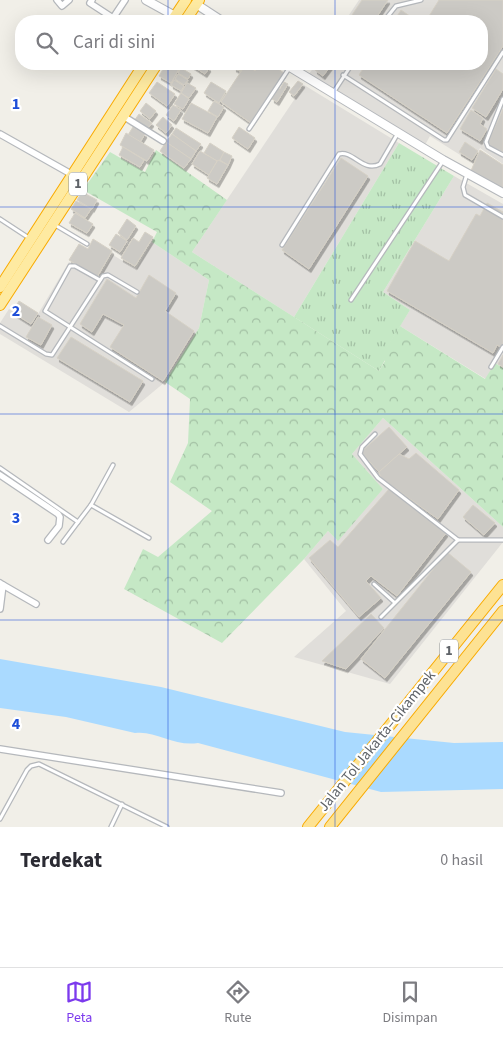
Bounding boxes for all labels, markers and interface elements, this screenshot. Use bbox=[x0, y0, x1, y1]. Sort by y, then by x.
search box bbox=[15, 15, 488, 70]
icon: search bbox=[33, 29, 61, 57]
text: Cari di sini bbox=[73, 29, 155, 56]
text: 1 bbox=[12, 93, 20, 115]
road number: 1 bbox=[69, 172, 87, 195]
text: 2 bbox=[12, 300, 20, 322]
text: 3 bbox=[12, 507, 20, 529]
road number: 1 bbox=[440, 640, 458, 662]
street label: Jalan Tol Jakarta–Cikampek bbox=[313, 665, 441, 816]
text: 4 bbox=[12, 713, 21, 735]
text: Terdekat bbox=[20, 845, 102, 875]
text: 0 hasil bbox=[440, 849, 483, 871]
tab: Peta bbox=[65, 978, 93, 1028]
tab: Rute bbox=[224, 978, 252, 1028]
tab: Disimpan bbox=[382, 978, 438, 1028]

